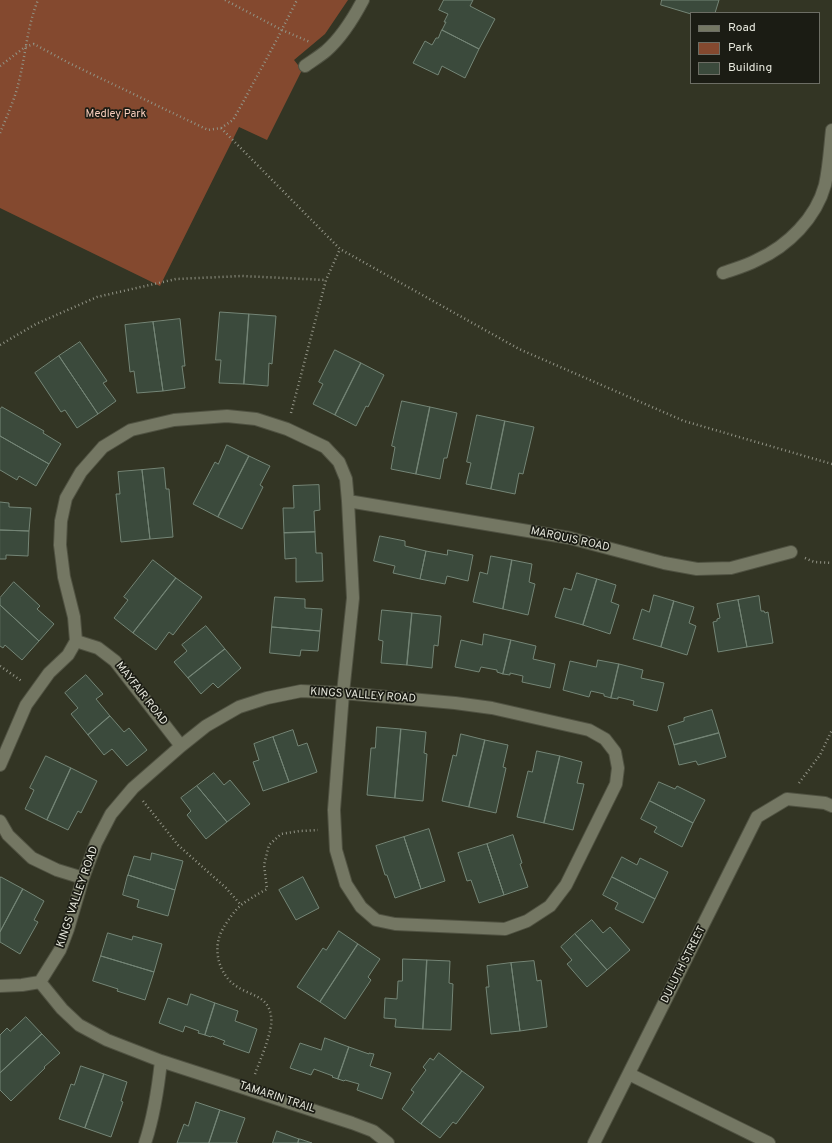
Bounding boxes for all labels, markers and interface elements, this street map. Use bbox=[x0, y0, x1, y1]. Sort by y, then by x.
legend bbox=[690, 12, 820, 84]
text: Road bbox=[728, 20, 756, 36]
text: Park bbox=[728, 40, 753, 56]
text: Building bbox=[728, 60, 772, 76]
park label: Medley Park bbox=[86, 108, 146, 122]
street label: MARQUIS ROAD bbox=[529, 525, 611, 555]
street label: MAYFAIR ROAD bbox=[112, 660, 170, 728]
street label: KINGS VALLEY ROAD bbox=[310, 686, 416, 706]
street label: KINGS VALLEY ROAD bbox=[54, 845, 102, 949]
street label: DULUTH STREET bbox=[659, 924, 709, 1006]
street label: TAMARIN TRAIL bbox=[237, 1080, 317, 1116]

